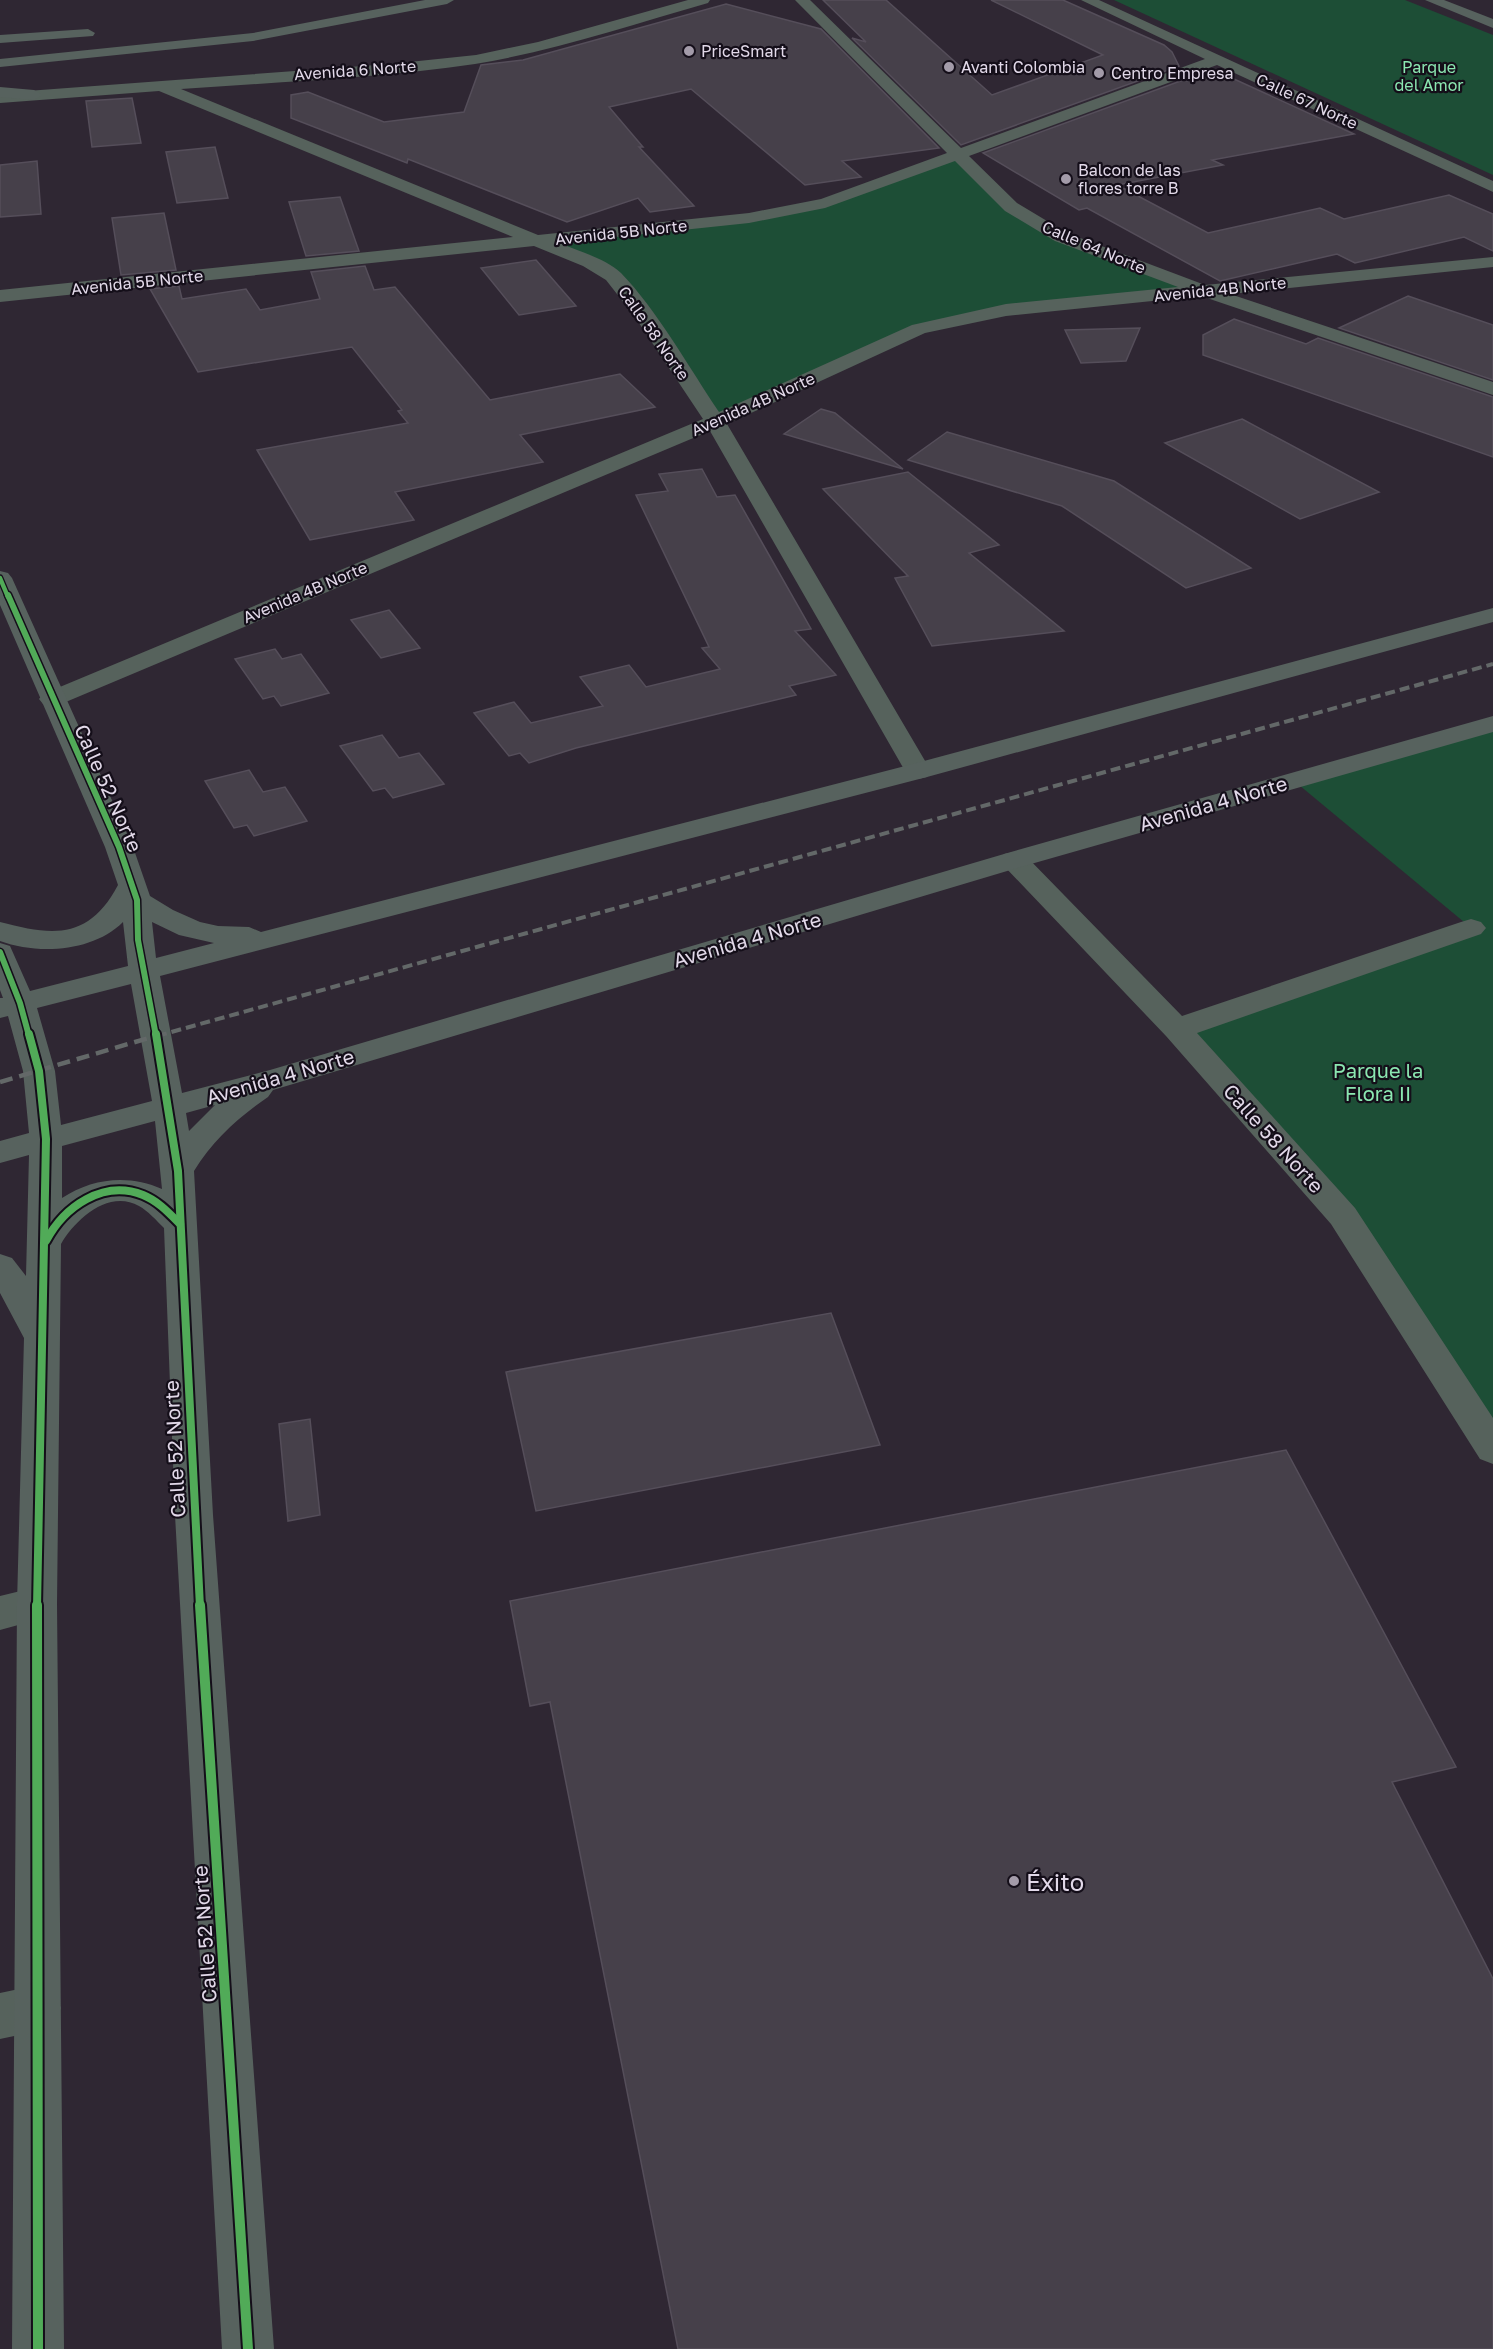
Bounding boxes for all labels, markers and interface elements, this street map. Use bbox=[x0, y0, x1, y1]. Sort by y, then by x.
place label: PriceSmart bbox=[701, 41, 786, 61]
marker: PriceSmart bbox=[682, 44, 696, 58]
street label: Avenida 6 Norte bbox=[293, 56, 417, 84]
place label: Avanti Colombia bbox=[961, 57, 1085, 77]
park label: Parque del Amor bbox=[1395, 57, 1463, 95]
marker: Avanti Colombia bbox=[942, 60, 956, 74]
place label: Centro Empresa bbox=[1111, 63, 1234, 83]
marker: Centro Empresa bbox=[1092, 66, 1106, 80]
street label: Calle 67 Norte bbox=[1253, 69, 1361, 133]
place label: Balcon de las flores torre B bbox=[1078, 160, 1181, 198]
marker: Balcon de las flores torre B bbox=[1059, 172, 1073, 186]
street label: Avenida 5B Norte bbox=[554, 215, 688, 249]
street label: Calle 64 Norte bbox=[1039, 216, 1149, 278]
street label: Avenida 5B Norte bbox=[70, 265, 204, 299]
street label: Avenida 4B Norte bbox=[1153, 272, 1287, 306]
street label: Calle 58 Norte bbox=[614, 282, 694, 384]
street label: Avenida 4B Norte bbox=[688, 368, 818, 440]
street label: Avenida 4B Norte bbox=[240, 557, 370, 627]
street label: Calle 52 Norte bbox=[70, 720, 148, 856]
street label: Avenida 4 Norte bbox=[1136, 770, 1290, 836]
street label: Avenida 4 Norte bbox=[670, 906, 824, 972]
street label: Avenida 4 Norte bbox=[203, 1043, 357, 1109]
park label: Parque la Flora II bbox=[1333, 1058, 1423, 1105]
street label: Calle 58 Norte bbox=[1219, 1079, 1329, 1197]
street label: Calle 52 Norte bbox=[158, 1380, 190, 1518]
street label: Calle 52 Norte bbox=[187, 1865, 221, 2003]
place label: Éxito bbox=[1026, 1867, 1084, 1896]
marker: Éxito bbox=[1007, 1874, 1021, 1888]

